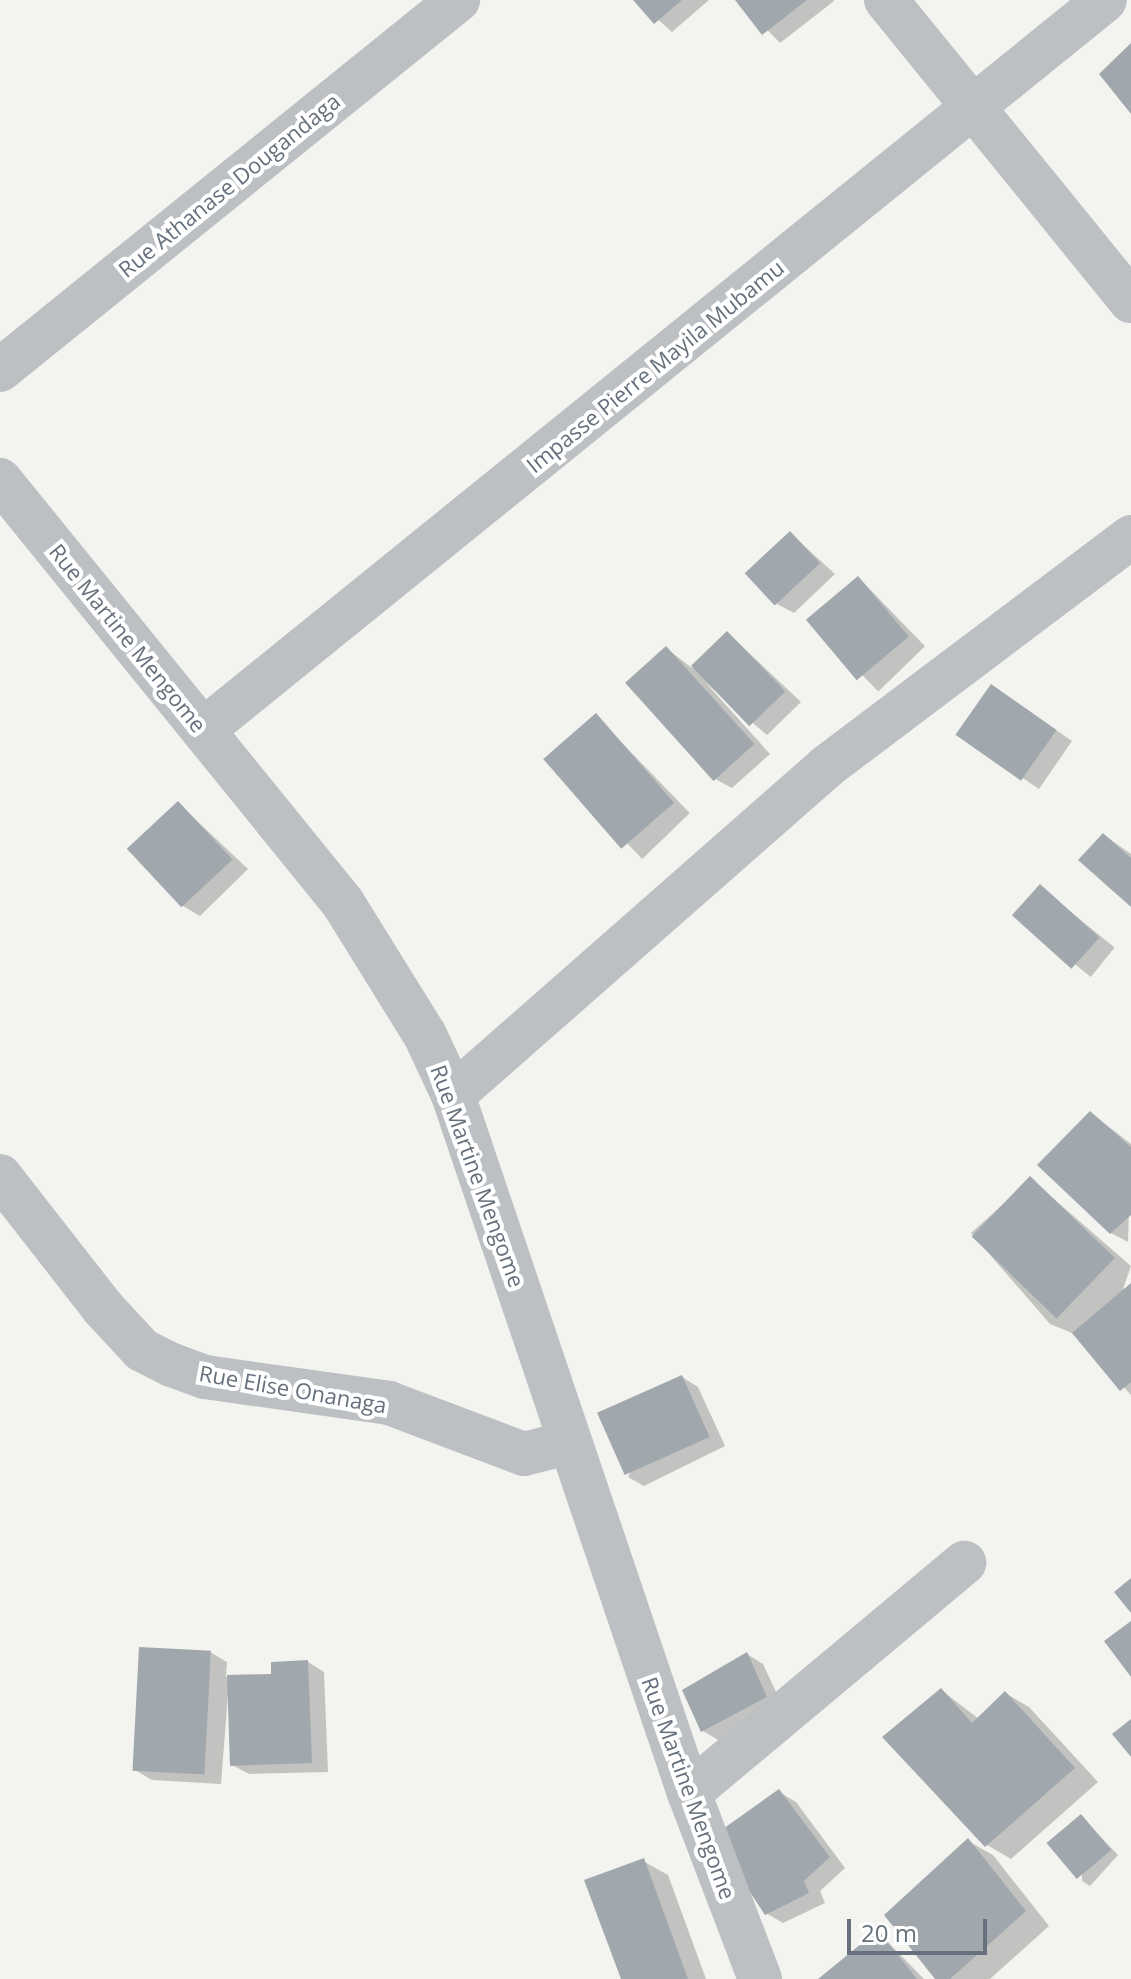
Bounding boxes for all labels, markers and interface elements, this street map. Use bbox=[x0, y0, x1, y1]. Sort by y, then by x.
street label: Rue Athanase Dougandaga bbox=[113, 88, 345, 282]
street label: Impasse Pierre Mayila Mubamu bbox=[521, 254, 789, 478]
street label: Rue Martine Mengome bbox=[44, 539, 212, 737]
street label: Rue Martine Mengome bbox=[425, 1061, 531, 1291]
street label: Rue Elise Onanaga bbox=[197, 1360, 389, 1418]
street label: Rue Martine Mengome bbox=[636, 1673, 742, 1903]
scale bar bbox=[851, 1903, 991, 1953]
text: 20 m bbox=[861, 1916, 917, 1949]

